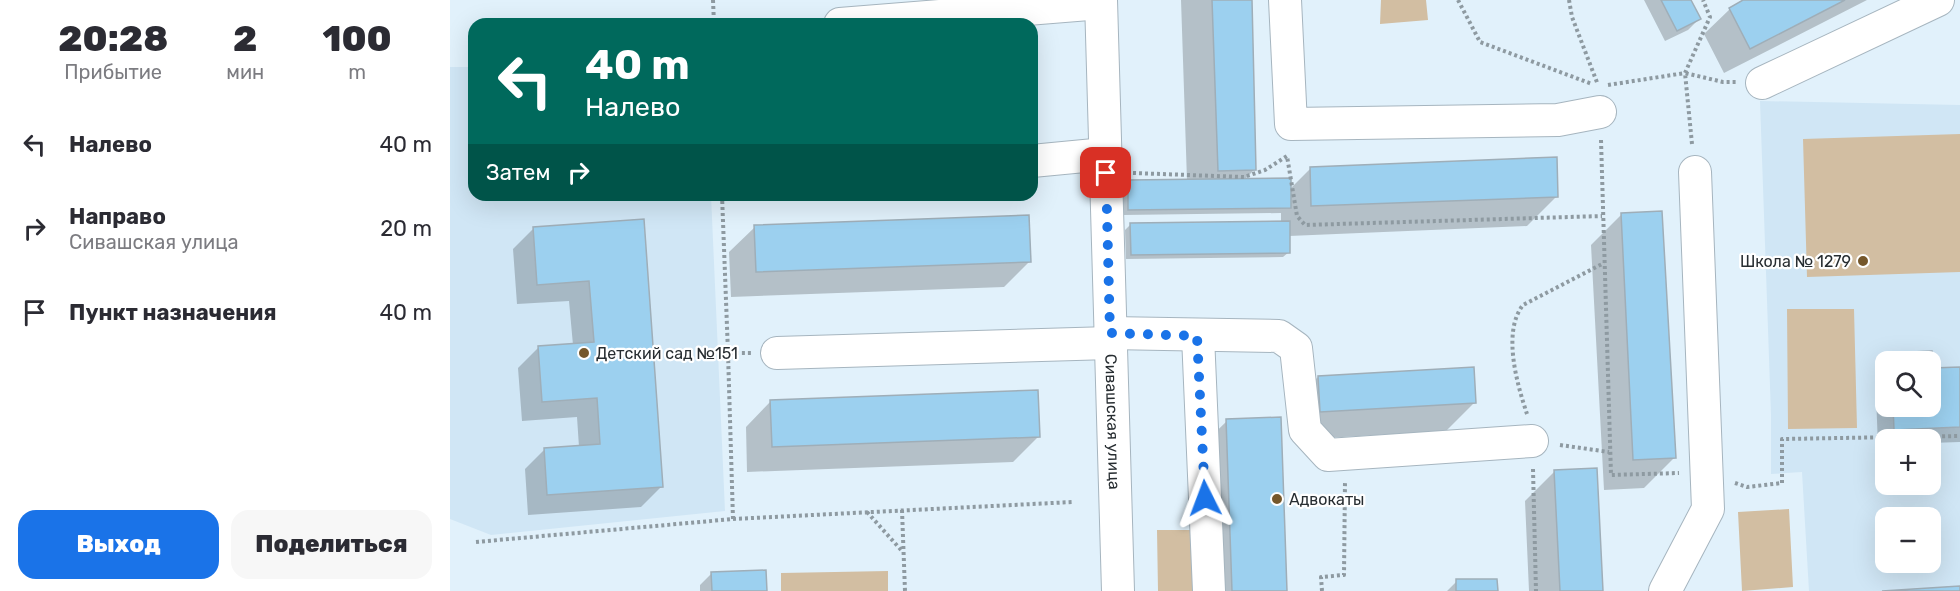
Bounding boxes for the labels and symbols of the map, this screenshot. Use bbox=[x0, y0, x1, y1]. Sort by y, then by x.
pin bbox=[1080, 147, 1131, 198]
place label: Школа № 1279 bbox=[1740, 252, 1851, 271]
marker: Школа № 1279 bbox=[1856, 254, 1870, 268]
place label: Детский сад №151 bbox=[596, 344, 738, 363]
marker: Детский сад №151 bbox=[577, 346, 591, 360]
street label: Сивашская улица bbox=[1102, 354, 1125, 490]
position arrow bbox=[1173, 466, 1237, 530]
place label: Адвокаты bbox=[1289, 490, 1364, 509]
marker: Адвокаты bbox=[1270, 492, 1284, 506]

